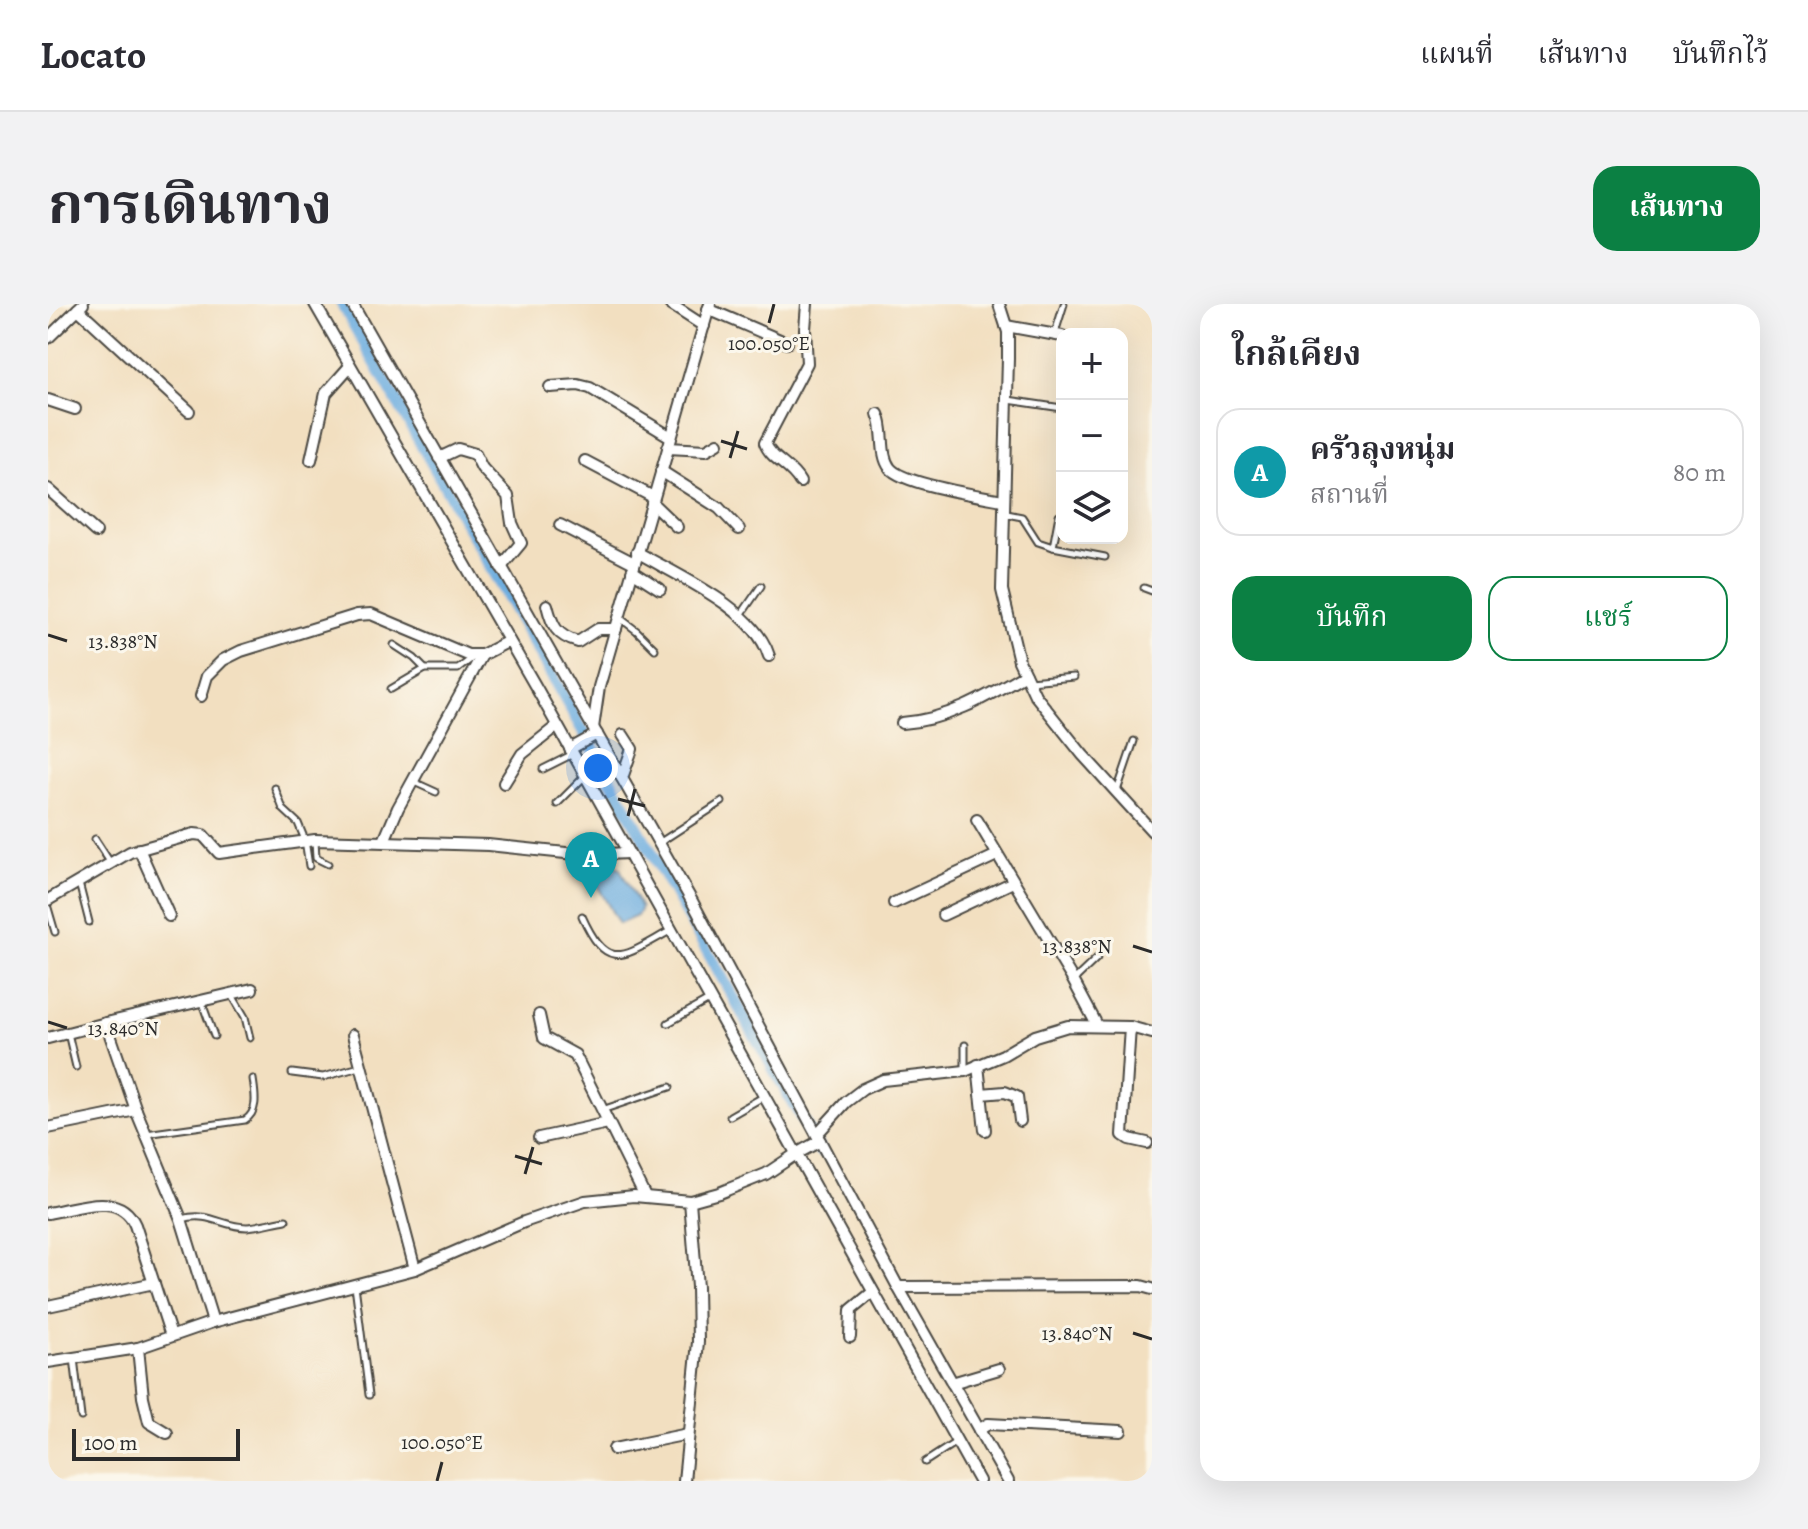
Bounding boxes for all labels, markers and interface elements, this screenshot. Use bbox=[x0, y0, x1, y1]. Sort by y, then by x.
text: Locato bbox=[40, 29, 146, 81]
text: แผนที่ bbox=[1420, 35, 1493, 73]
text: เส้นทาง bbox=[1537, 35, 1629, 73]
text: บันทึกไว้ bbox=[1673, 35, 1768, 73]
text: การเดินทาง bbox=[48, 166, 332, 242]
button: เส้นทาง bbox=[1593, 166, 1760, 251]
map controls bbox=[1056, 328, 1128, 544]
button: + bbox=[1056, 328, 1128, 400]
text: 100.050°E bbox=[728, 330, 810, 357]
text: ใกล้เคียง bbox=[1232, 330, 1361, 377]
button: − bbox=[1056, 400, 1128, 472]
text: ครัวลุงหนุ่ม bbox=[1310, 429, 1455, 469]
text: A bbox=[1252, 455, 1268, 490]
text: 80 m bbox=[1673, 455, 1726, 490]
button: layers bbox=[1056, 472, 1128, 544]
text: สถานที่ bbox=[1310, 477, 1389, 512]
button: บันทึก bbox=[1232, 576, 1472, 661]
button: แชร์ bbox=[1488, 576, 1728, 661]
text: 13.838°N bbox=[88, 628, 158, 655]
your location bbox=[578, 748, 618, 788]
pin: A bbox=[565, 832, 617, 898]
text: 13.838°N bbox=[1042, 933, 1112, 960]
text: 13.840°N bbox=[87, 1015, 159, 1042]
text: 13.840°N bbox=[1041, 1320, 1113, 1347]
scale bar bbox=[72, 1425, 240, 1461]
text: 100 m bbox=[84, 1428, 138, 1458]
text: 100.050°E bbox=[401, 1429, 483, 1456]

